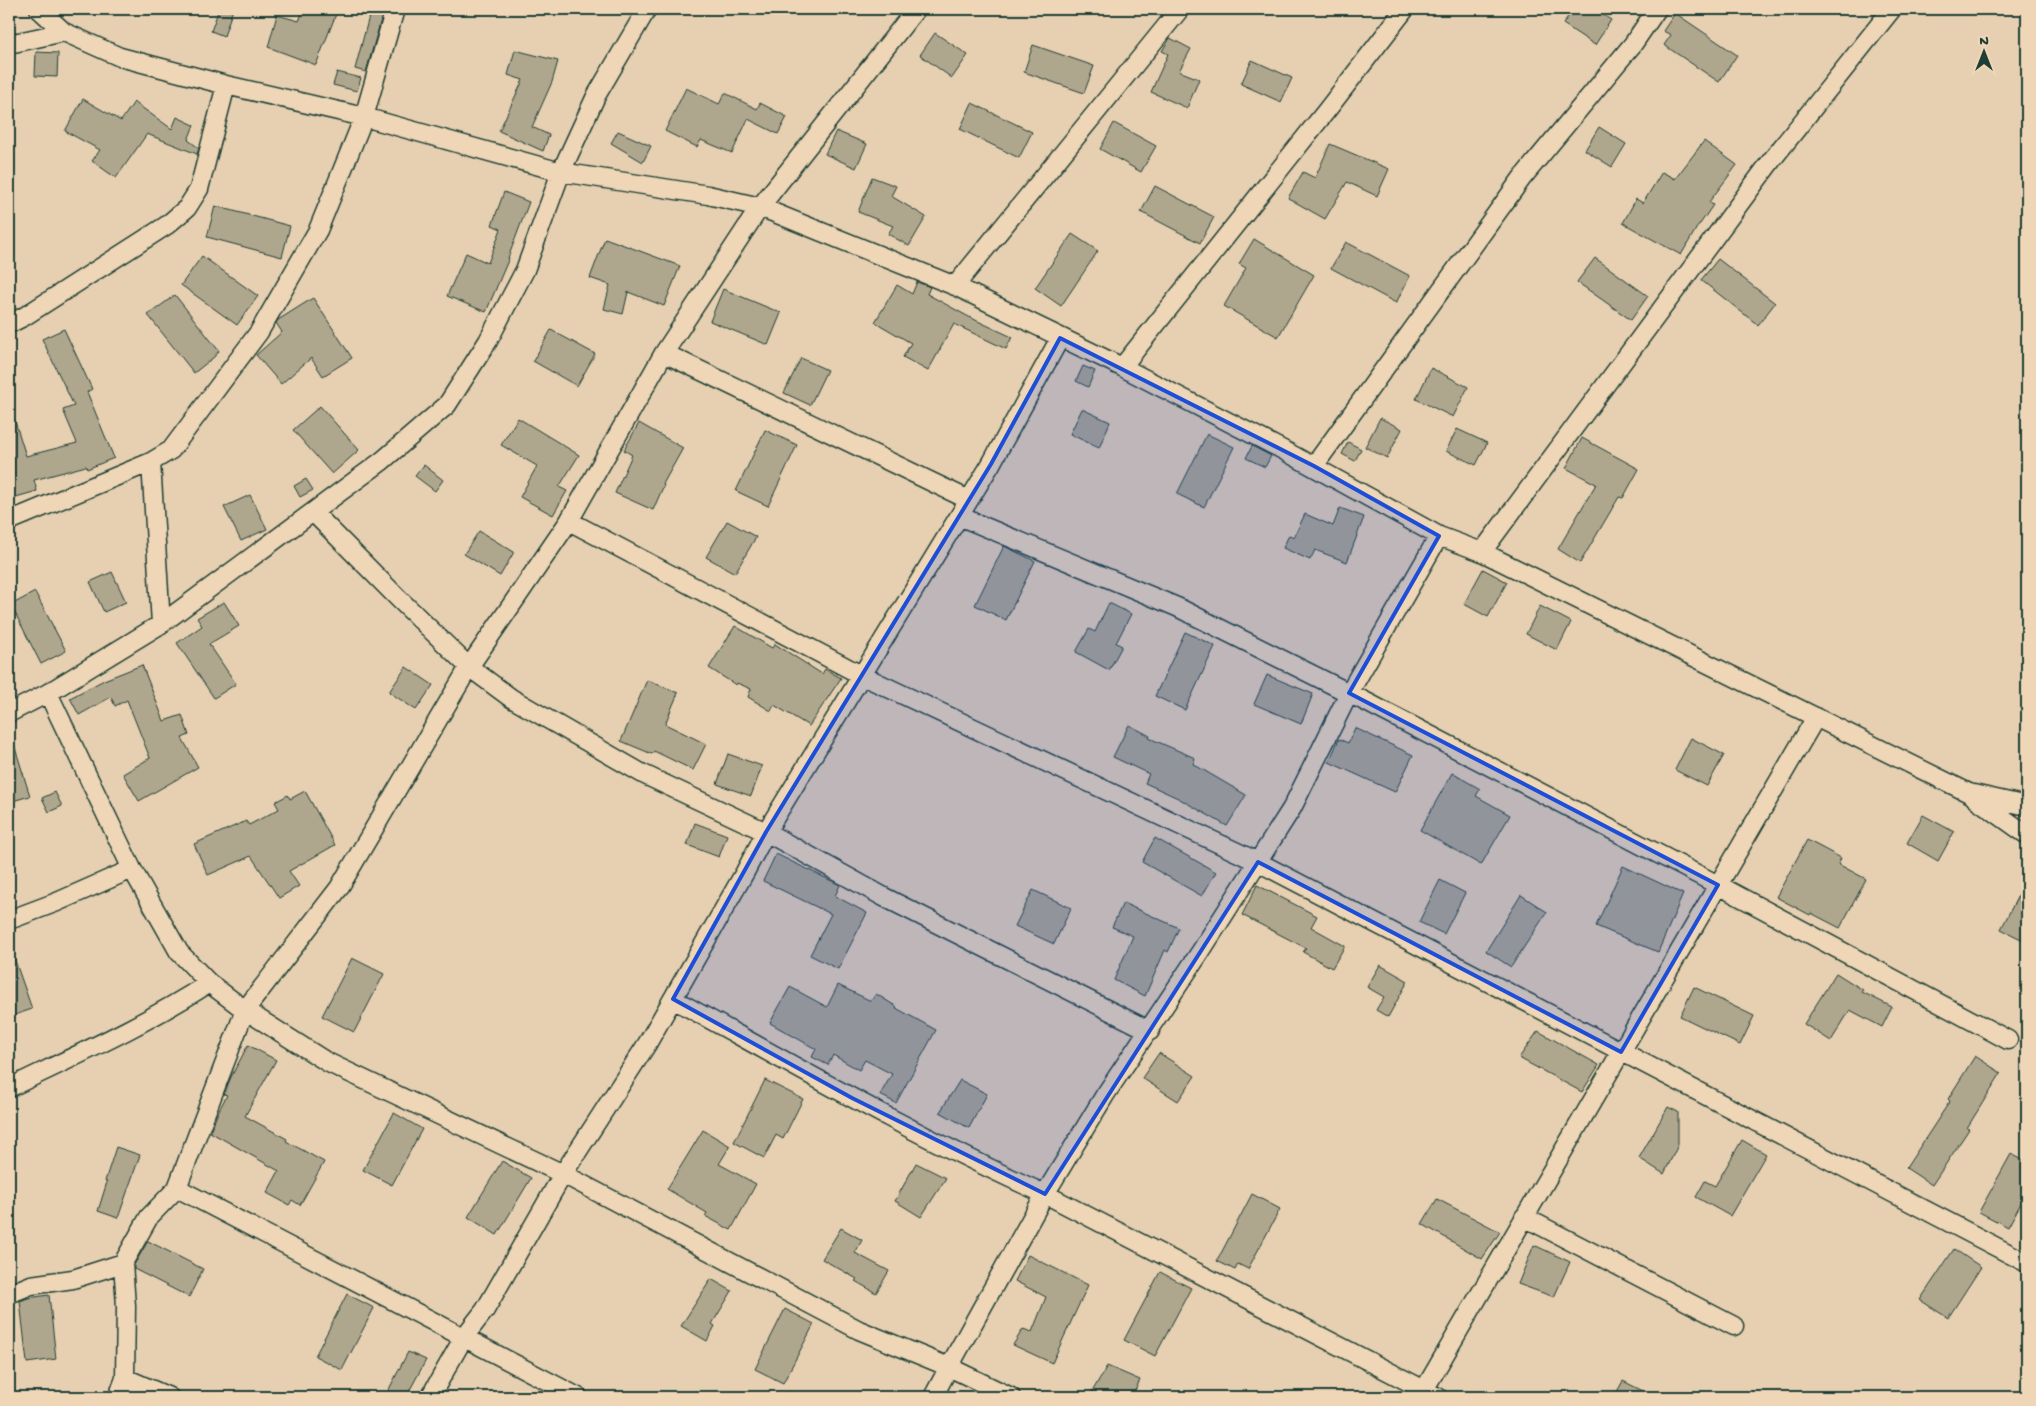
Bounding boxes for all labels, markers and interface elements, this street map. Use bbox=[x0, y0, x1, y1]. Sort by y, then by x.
north arrow bbox=[1958, 28, 2008, 78]
text: N bbox=[1979, 33, 1989, 50]

